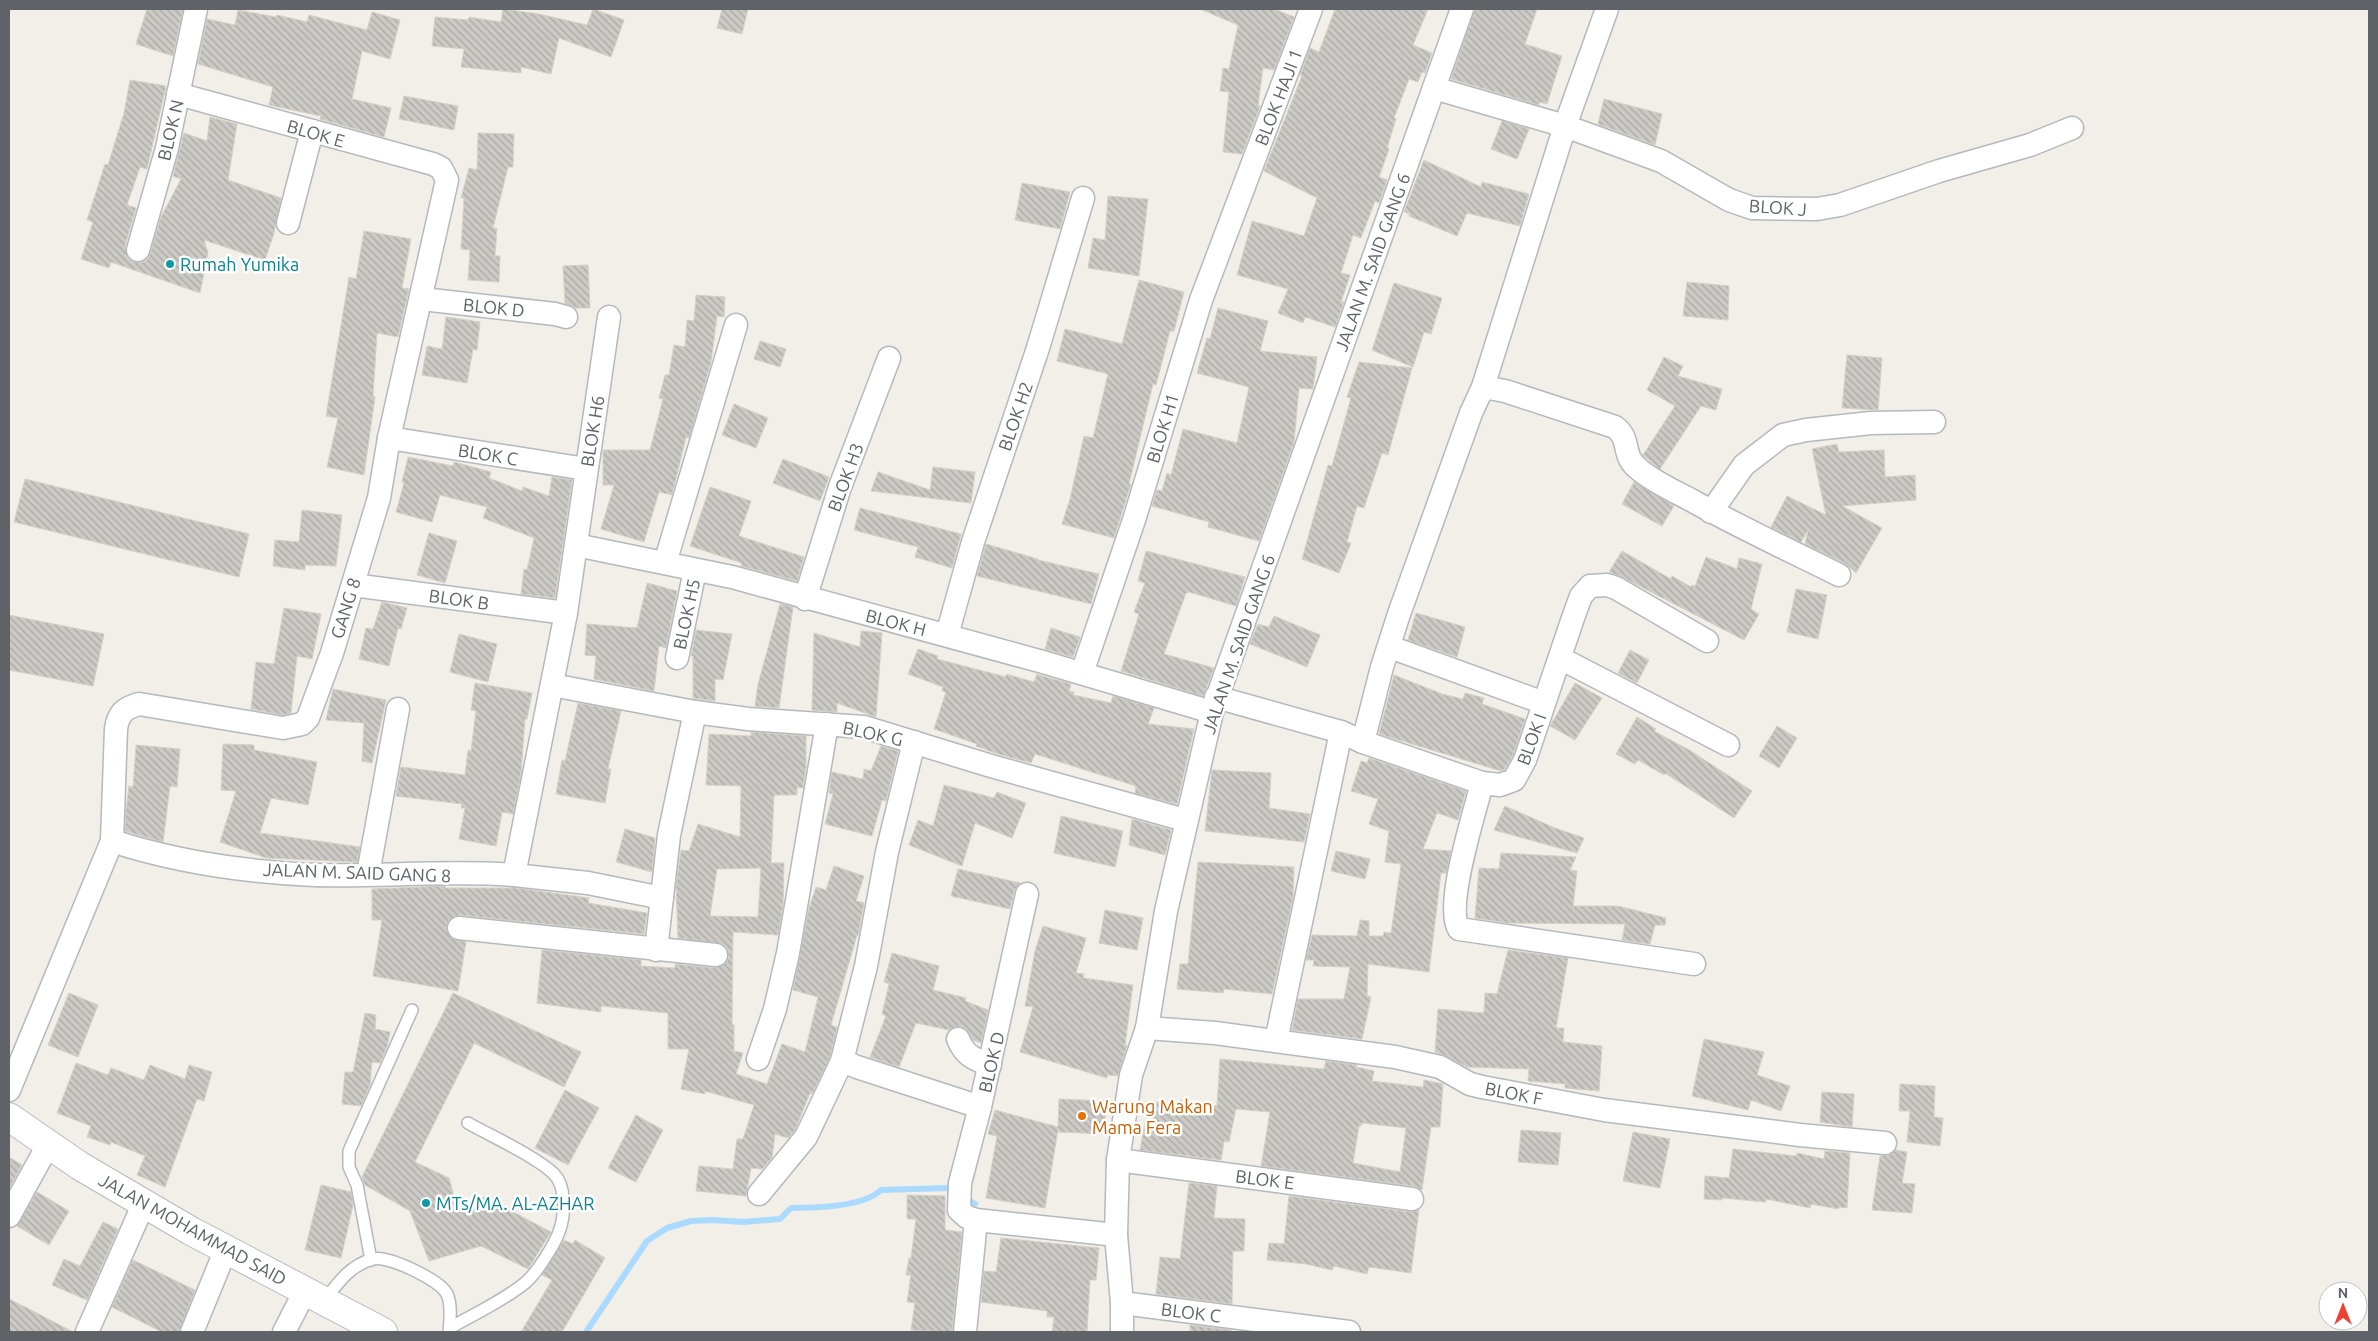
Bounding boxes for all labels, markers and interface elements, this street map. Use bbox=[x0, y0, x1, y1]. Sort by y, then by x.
street label: BLOK HAJI 1 bbox=[1250, 46, 1306, 148]
street label: BLOK N bbox=[153, 98, 187, 162]
street label: BLOK E bbox=[285, 115, 347, 151]
street label: JALAN M. SAID GANG 6 bbox=[1330, 170, 1414, 354]
street label: BLOK J bbox=[1748, 195, 1808, 219]
place label: Rumah Yumika bbox=[180, 254, 299, 274]
marker: Rumah Yumika bbox=[164, 258, 176, 270]
street label: BLOK D bbox=[462, 294, 526, 320]
street label: BLOK H2 bbox=[994, 379, 1036, 453]
street label: BLOK H1 bbox=[1142, 391, 1182, 465]
street label: BLOK H6 bbox=[577, 394, 607, 468]
street label: BLOK C bbox=[457, 439, 519, 469]
street label: BLOK H3 bbox=[823, 440, 867, 514]
street label: JALAN M. SAID GANG 6 bbox=[1198, 552, 1278, 736]
street label: GANG 8 bbox=[326, 575, 364, 641]
street label: BLOK H5 bbox=[669, 577, 703, 651]
street label: BLOK B bbox=[428, 585, 490, 613]
street label: BLOK H bbox=[864, 605, 928, 639]
street label: BLOK I bbox=[1512, 710, 1550, 768]
street label: BLOK G bbox=[841, 717, 905, 749]
street label: JALAN M. SAID GANG 8 bbox=[263, 859, 451, 885]
street label: BLOK D bbox=[974, 1030, 1008, 1094]
street label: BLOK F bbox=[1483, 1078, 1545, 1108]
place label: Warung Makan Mama Fera bbox=[1092, 1096, 1213, 1137]
marker: Warung Makan Mama Fera bbox=[1076, 1110, 1088, 1122]
street label: BLOK E bbox=[1234, 1165, 1296, 1193]
street label: JALAN MOHAMMAD SAID bbox=[96, 1169, 290, 1289]
place label: MTs/MA. AL-AZHAR bbox=[436, 1193, 595, 1213]
marker: MTs/MA. AL-AZHAR bbox=[420, 1197, 432, 1209]
north arrow bbox=[2318, 1281, 2368, 1331]
text: N bbox=[2338, 1285, 2348, 1301]
street label: BLOK C bbox=[1160, 1298, 1222, 1326]

